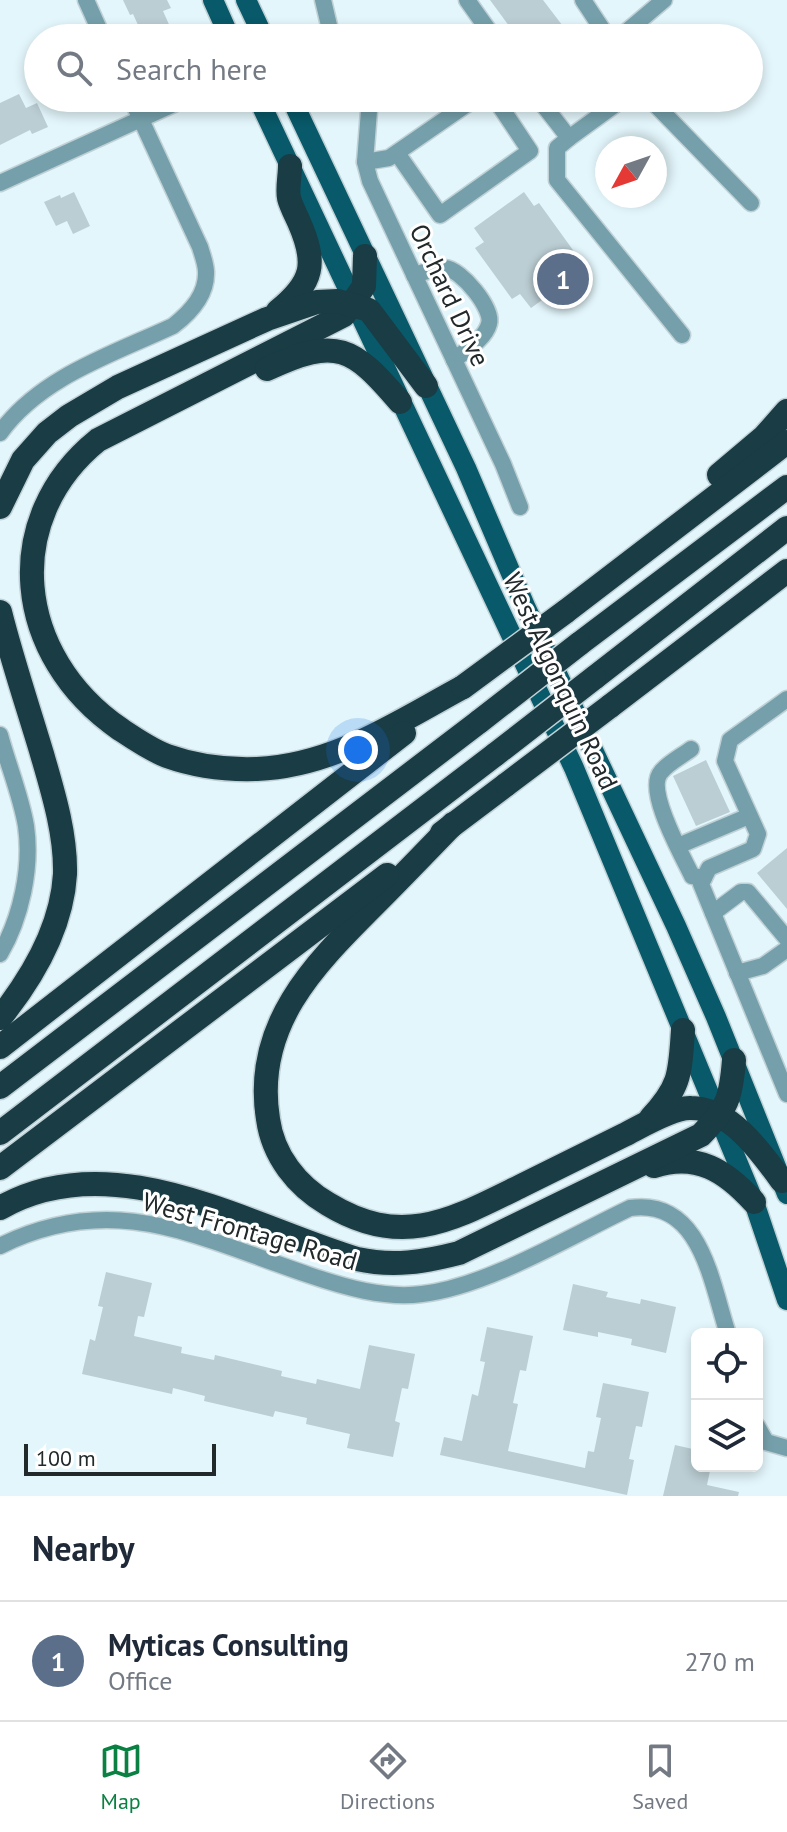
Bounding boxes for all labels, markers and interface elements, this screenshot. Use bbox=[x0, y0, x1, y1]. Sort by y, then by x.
search box bbox=[24, 24, 763, 112]
icon: search bbox=[52, 46, 96, 90]
text: Search here bbox=[116, 49, 267, 88]
north arrow bbox=[595, 136, 667, 208]
street label: Orchard Drive bbox=[403, 218, 497, 372]
pin: 1 bbox=[537, 249, 589, 309]
street label: West Algonquin Road bbox=[496, 567, 626, 795]
your location bbox=[338, 730, 378, 770]
street label: West Frontage Road bbox=[139, 1185, 361, 1277]
map controls bbox=[691, 1328, 763, 1472]
button: locate bbox=[691, 1328, 763, 1400]
button: layers bbox=[691, 1400, 763, 1472]
scale bar bbox=[24, 1440, 216, 1476]
text: 100 m bbox=[36, 1444, 96, 1472]
text: Nearby bbox=[32, 1526, 134, 1570]
text: Myticas Consulting bbox=[108, 1625, 349, 1664]
text: 1 bbox=[51, 1645, 65, 1678]
text: 270 m bbox=[684, 1645, 755, 1678]
text: Office bbox=[108, 1664, 172, 1697]
tab: Map bbox=[99, 1739, 143, 1815]
tab: Directions bbox=[340, 1739, 435, 1815]
tab: Saved bbox=[632, 1739, 688, 1815]

